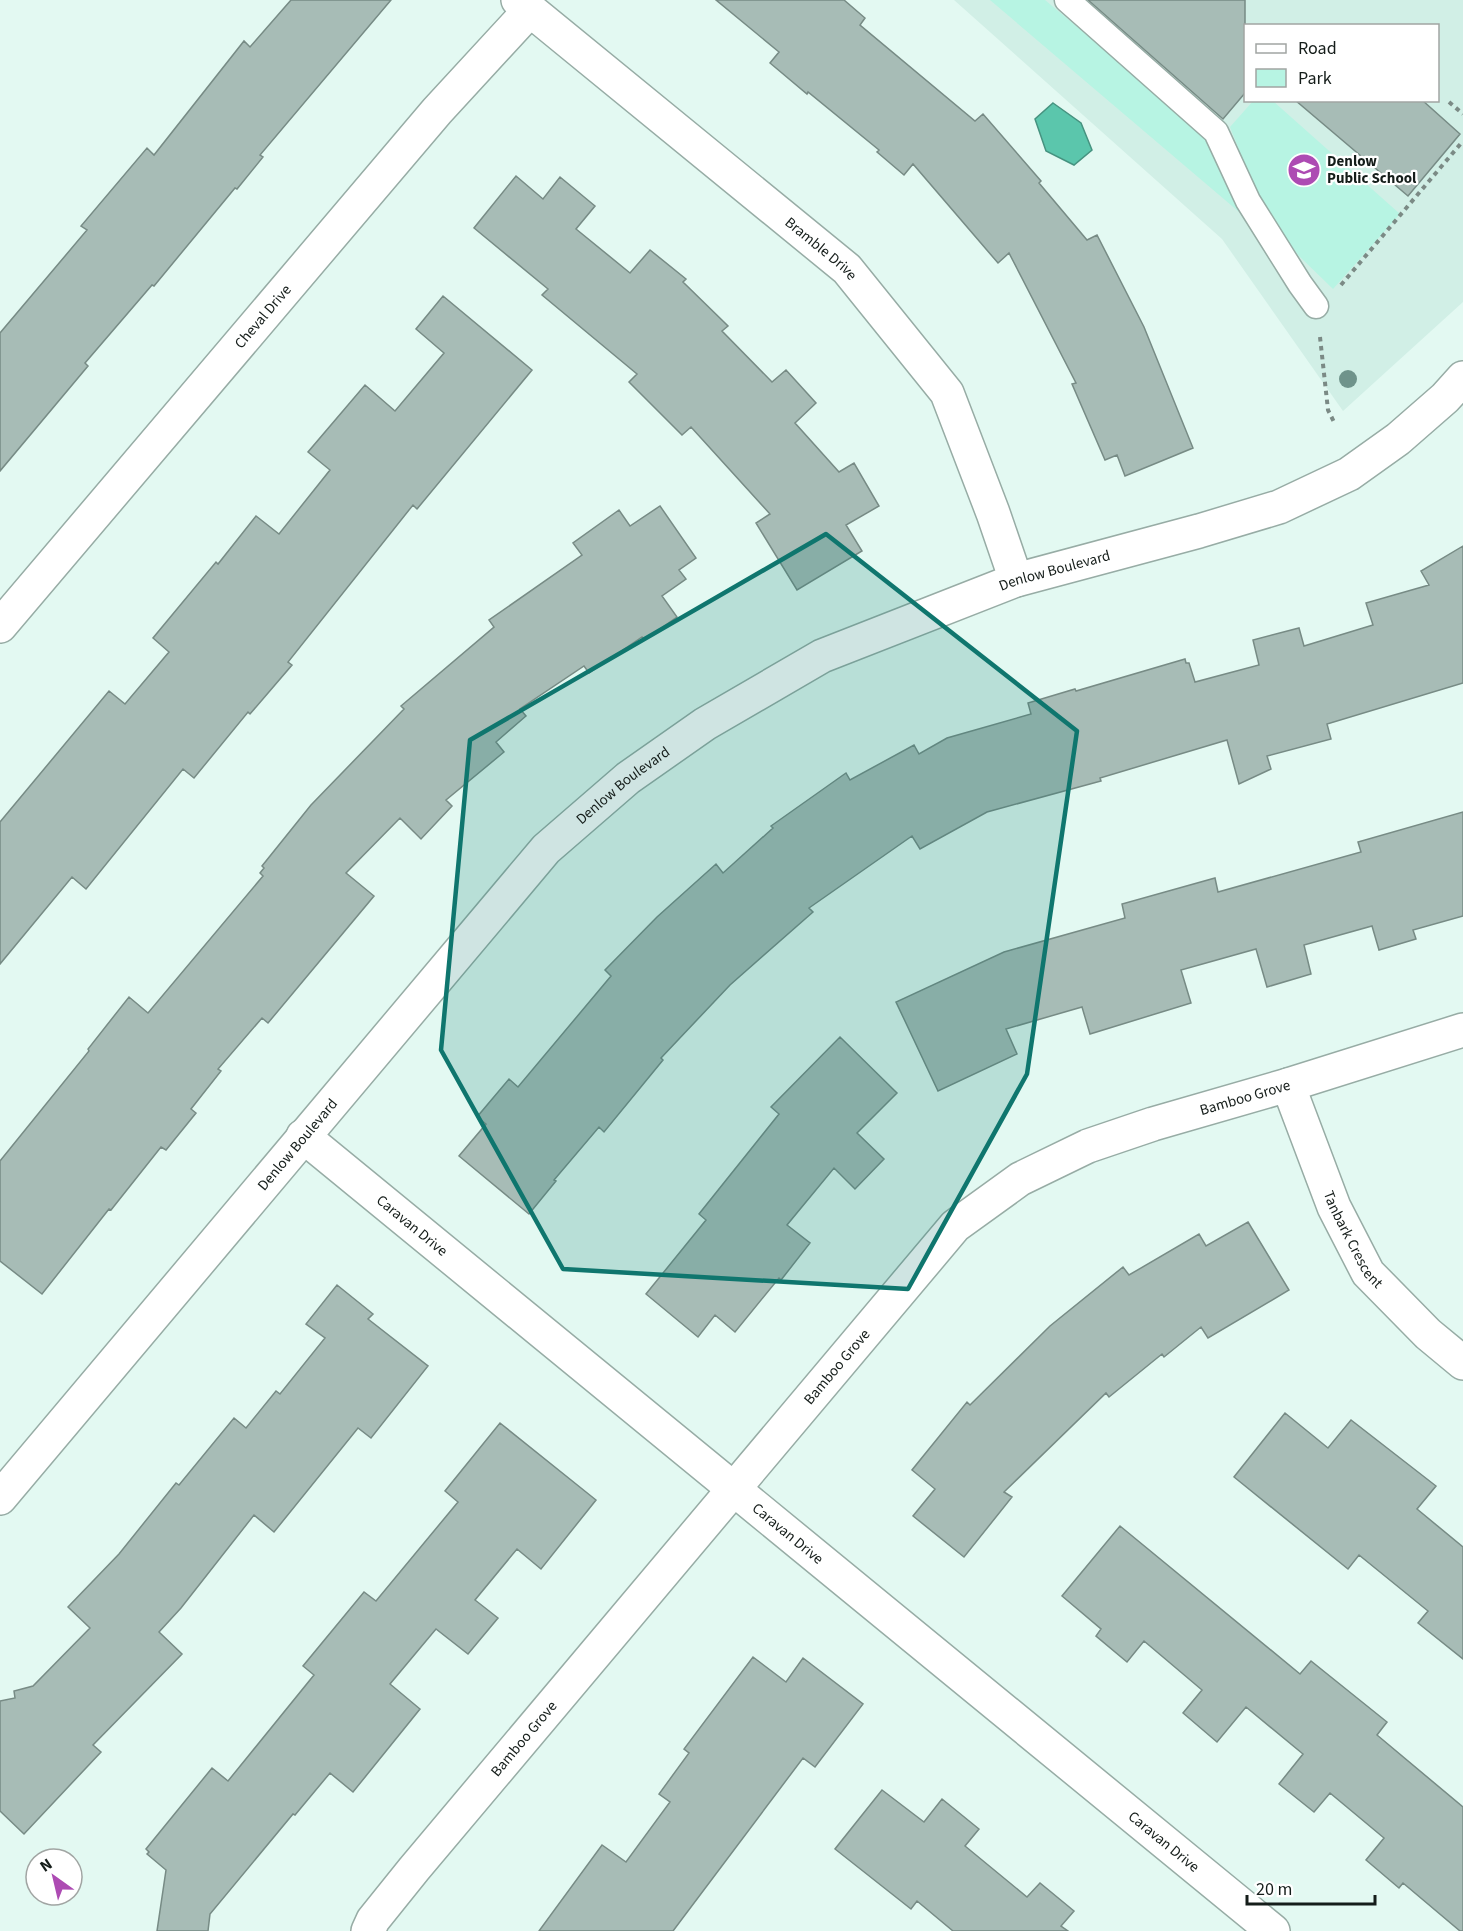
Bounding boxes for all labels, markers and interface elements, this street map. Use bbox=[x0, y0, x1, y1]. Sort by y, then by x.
legend bbox=[1244, 24, 1439, 102]
text: Road bbox=[1298, 36, 1337, 61]
text: Park bbox=[1298, 66, 1332, 91]
place label: Denlow Public School bbox=[1327, 151, 1417, 189]
school or university icon: Denlow Public School bbox=[1286, 152, 1322, 188]
street label: Bramble Drive bbox=[780, 212, 862, 285]
street label: Cheval Drive bbox=[229, 280, 296, 353]
street label: Denlow Boulevard bbox=[996, 545, 1112, 596]
street label: Denlow Boulevard bbox=[571, 741, 674, 829]
street label: Bamboo Grove bbox=[1197, 1074, 1293, 1120]
street label: Denlow Boulevard bbox=[252, 1094, 342, 1195]
street label: Tanbark Crescent bbox=[1318, 1188, 1388, 1293]
street label: Caravan Drive bbox=[372, 1190, 452, 1261]
street label: Bamboo Grove bbox=[799, 1324, 875, 1409]
street label: Caravan Drive bbox=[748, 1498, 828, 1569]
street label: Bamboo Grove bbox=[486, 1696, 562, 1781]
street label: Caravan Drive bbox=[1124, 1806, 1204, 1877]
north arrow bbox=[24, 1847, 84, 1907]
text: N bbox=[36, 1853, 57, 1877]
scale bar bbox=[1247, 1868, 1374, 1906]
text: 20 m bbox=[1256, 1877, 1292, 1902]

